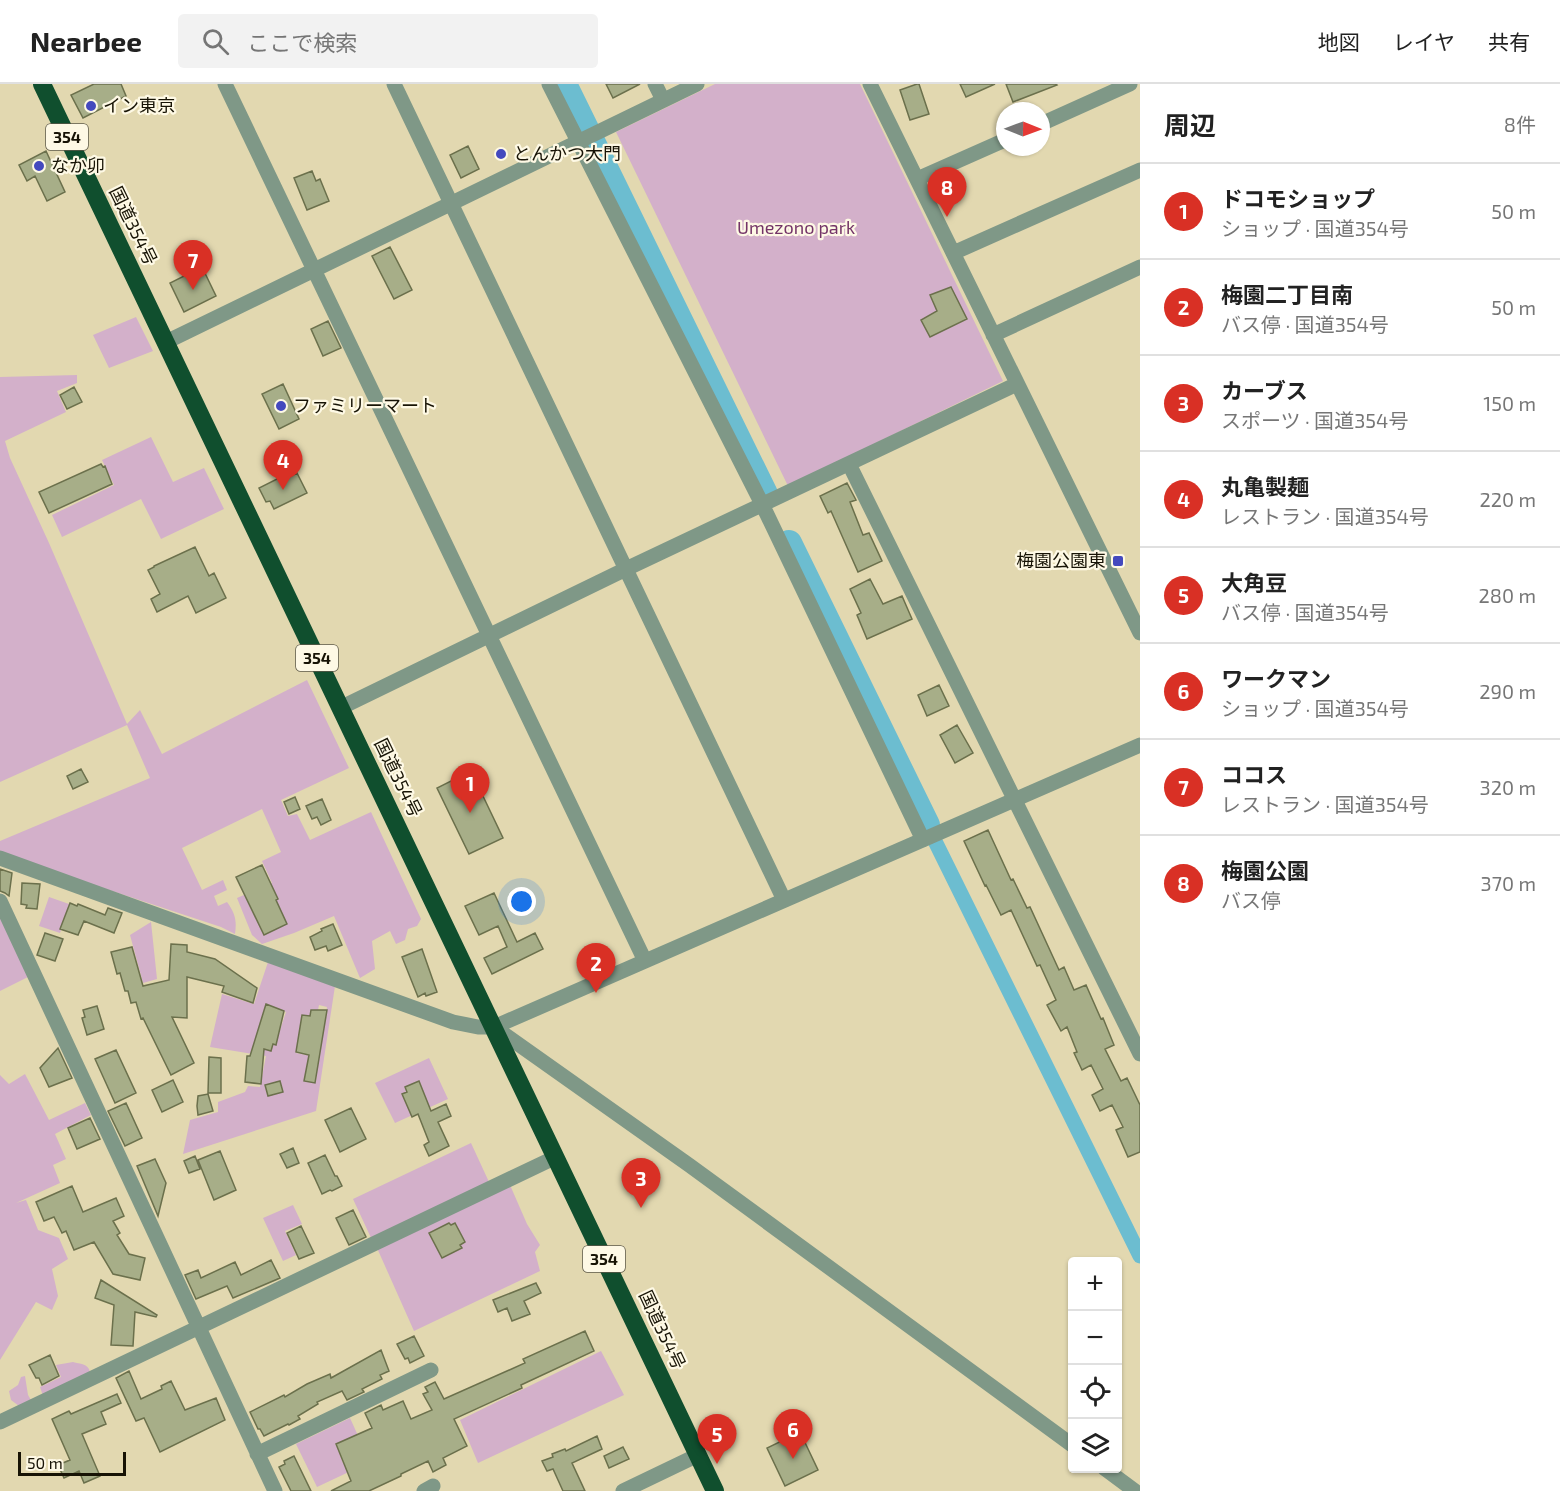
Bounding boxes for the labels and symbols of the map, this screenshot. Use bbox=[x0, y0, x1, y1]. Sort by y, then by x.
place label: イン東京 bbox=[103, 94, 175, 116]
marker: イン東京 bbox=[84, 99, 98, 113]
north arrow bbox=[996, 102, 1050, 156]
road number: 354 bbox=[46, 124, 88, 150]
place label: とんかつ大門 bbox=[513, 142, 621, 164]
marker: とんかつ大門 bbox=[494, 147, 508, 161]
place label: なか卯 bbox=[51, 154, 105, 176]
marker: なか卯 bbox=[32, 159, 46, 173]
pin: 8 bbox=[928, 168, 966, 217]
street label: 国道354号 bbox=[105, 183, 162, 268]
park label: Umezono park bbox=[737, 216, 855, 238]
pin: 7 bbox=[174, 240, 212, 290]
place label: ファミリーマート bbox=[293, 394, 437, 416]
marker: ファミリーマート bbox=[274, 399, 288, 413]
pin: 4 bbox=[264, 440, 302, 490]
place label: 梅園公園東 bbox=[1016, 549, 1106, 571]
marker: 梅園公園東 bbox=[1111, 554, 1125, 568]
road number: 354 bbox=[296, 645, 338, 671]
street label: 国道354号 bbox=[370, 735, 427, 820]
pin: 1 bbox=[450, 764, 490, 813]
your location bbox=[507, 887, 536, 916]
pin: 2 bbox=[576, 944, 616, 993]
pin: 3 bbox=[622, 1158, 660, 1208]
road number: 354 bbox=[583, 1246, 625, 1272]
street label: 国道354号 bbox=[635, 1287, 691, 1373]
pin: 6 bbox=[774, 1410, 812, 1459]
pin: 5 bbox=[698, 1414, 736, 1464]
scale bar bbox=[18, 1449, 126, 1476]

